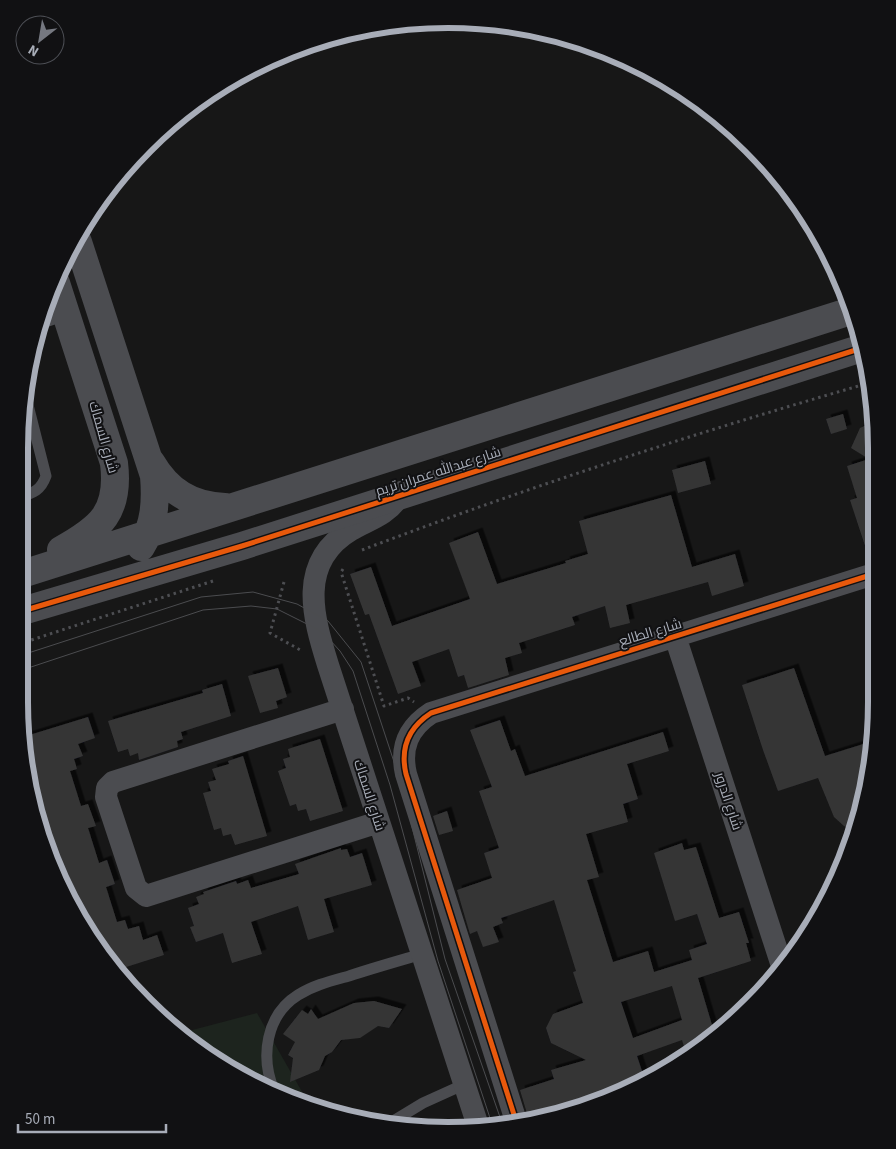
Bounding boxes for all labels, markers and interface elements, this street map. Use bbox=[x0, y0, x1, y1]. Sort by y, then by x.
north arrow bbox=[15, 15, 65, 65]
text: N bbox=[25, 39, 43, 61]
street label: شارع السماك bbox=[83, 399, 123, 476]
street label: شارع عبدالله عمران تريم bbox=[373, 442, 504, 502]
street label: شارع الطالع bbox=[616, 614, 684, 652]
street label: شارع السماك bbox=[348, 757, 390, 834]
street label: شارع الدرور bbox=[709, 769, 747, 833]
scale bar bbox=[18, 1102, 165, 1134]
text: 50 m bbox=[25, 1109, 55, 1130]

